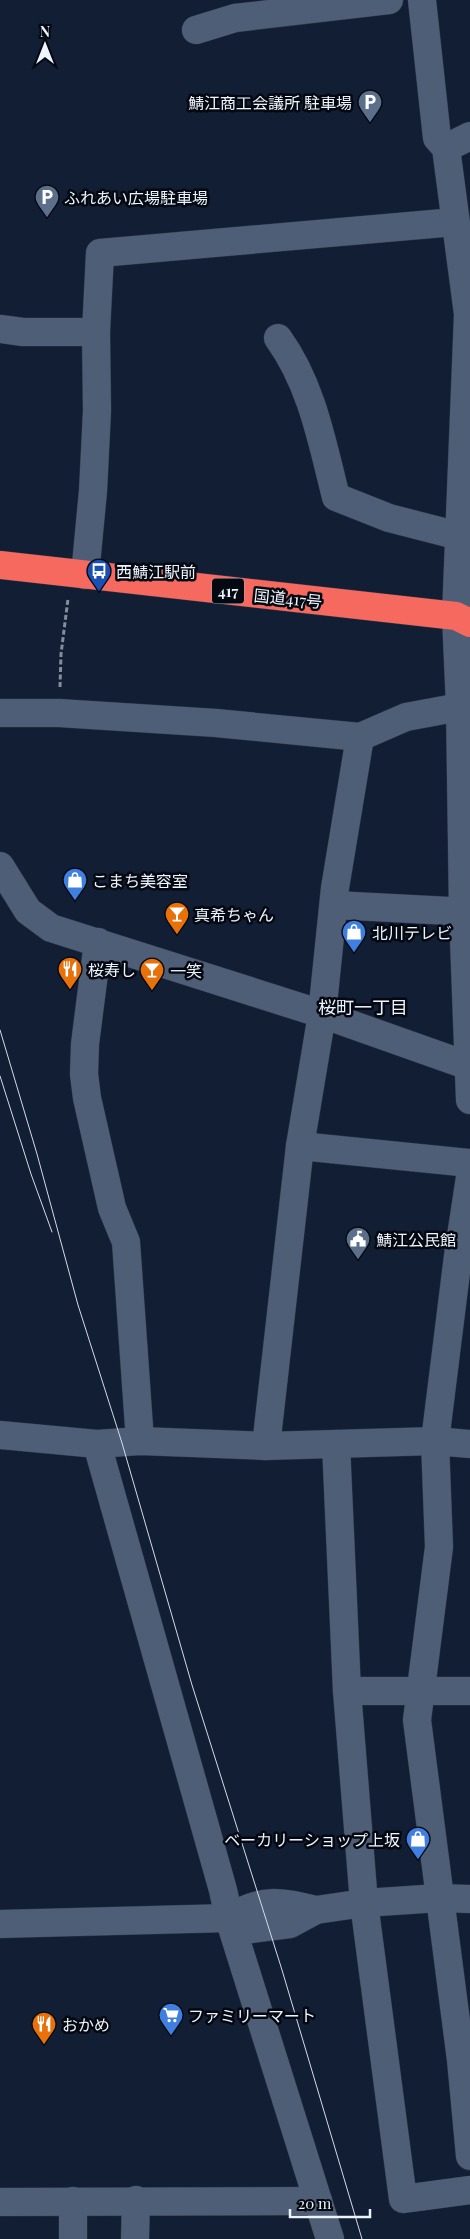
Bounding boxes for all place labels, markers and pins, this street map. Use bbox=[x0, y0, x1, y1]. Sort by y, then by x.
parking icon: 鯖江商工会議所 駐車場 bbox=[357, 89, 383, 123]
place label: 鯖江商工会議所 駐車場 bbox=[188, 92, 352, 113]
parking icon: ふれあい広場駐車場 bbox=[34, 184, 60, 218]
place label: ふれあい広場駐車場 bbox=[64, 187, 208, 208]
bus stop icon: 西鯖江駅前 bbox=[86, 558, 112, 592]
place label: 西鯖江駅前 bbox=[116, 561, 196, 582]
shop icon: こまち美容室 bbox=[62, 867, 88, 901]
place label: こまち美容室 bbox=[92, 870, 188, 891]
bar icon: 真希ちゃん bbox=[164, 901, 190, 935]
place label: 真希ちゃん bbox=[194, 904, 274, 925]
shop icon: 北川テレビ bbox=[341, 919, 367, 953]
place label: 北川テレビ bbox=[372, 922, 452, 943]
restaurant icon: 桜寿し bbox=[57, 956, 83, 990]
bar icon: 一笑 bbox=[139, 957, 165, 991]
place label: 桜寿し bbox=[88, 959, 136, 980]
place label: 一笑 bbox=[170, 960, 202, 981]
public building icon: 鯖江公民館 bbox=[345, 1226, 371, 1260]
place label: 鯖江公民館 bbox=[376, 1229, 456, 1250]
shop icon: ベーカリーショップ上坂 bbox=[405, 1826, 431, 1860]
place label: ベーカリーショップ上坂 bbox=[224, 1829, 400, 1850]
supermarket icon: ファミリーマート bbox=[158, 2002, 184, 2036]
place label: ファミリーマート bbox=[188, 2005, 316, 2026]
restaurant icon: おかめ bbox=[31, 2011, 57, 2045]
place label: おかめ bbox=[62, 2014, 110, 2035]

